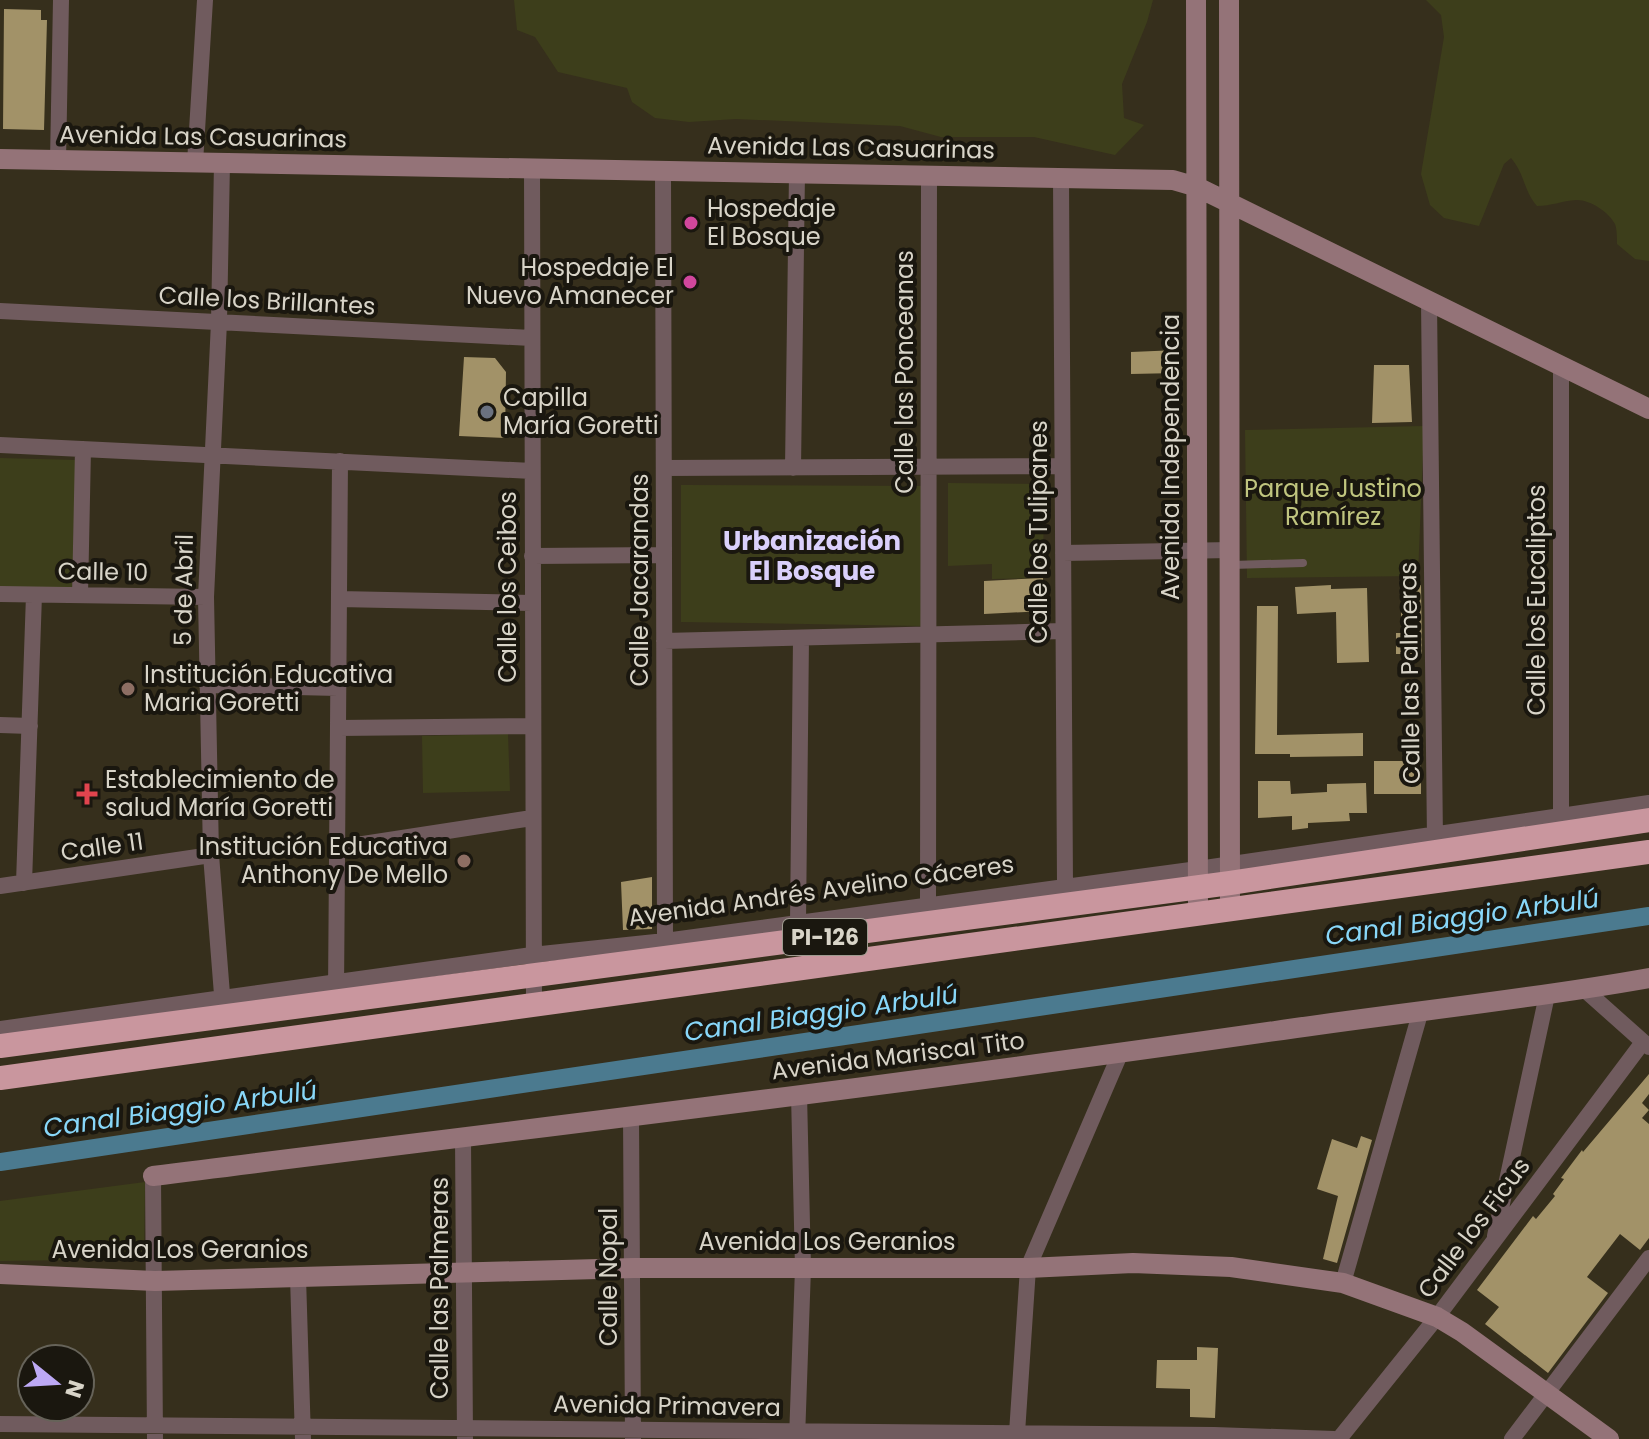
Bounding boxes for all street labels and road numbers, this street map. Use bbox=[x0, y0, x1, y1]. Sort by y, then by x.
street label: Avenida Las Casuarinas bbox=[59, 117, 347, 156]
street label: Avenida Las Casuarinas bbox=[707, 128, 995, 167]
street label: Calle las Ponceanas bbox=[888, 250, 921, 494]
street label: Calle los Brillantes bbox=[158, 278, 376, 323]
street label: Avenida Independencia bbox=[1154, 314, 1187, 600]
street label: Calle los Tulipanes bbox=[1022, 420, 1055, 644]
street label: Calle Jacarandas bbox=[623, 473, 656, 687]
street label: Calle los Eucaliptos bbox=[1520, 484, 1553, 716]
street label: Calle los Ceibos bbox=[491, 491, 524, 683]
street label: 5 de Abril bbox=[166, 534, 201, 646]
street label: Calle 10 bbox=[57, 554, 149, 589]
street label: Calle las Palmeras bbox=[1391, 562, 1428, 784]
street label: Calle 11 bbox=[58, 824, 145, 869]
street label: Avenida Andrés Avelino Cáceres bbox=[626, 847, 1016, 934]
road number: PI-126 bbox=[783, 919, 867, 955]
street label: Avenida Mariscal Tito bbox=[769, 1024, 1026, 1087]
street label: Calle los Ficus bbox=[1410, 1150, 1537, 1305]
street label: Calle las Palmeras bbox=[423, 1177, 456, 1399]
street label: Calle Nopal bbox=[592, 1208, 625, 1346]
street label: Avenida Los Geranios bbox=[698, 1225, 956, 1258]
street label: Avenida Los Geranios bbox=[51, 1233, 309, 1266]
street label: Avenida Primavera bbox=[553, 1387, 781, 1424]

